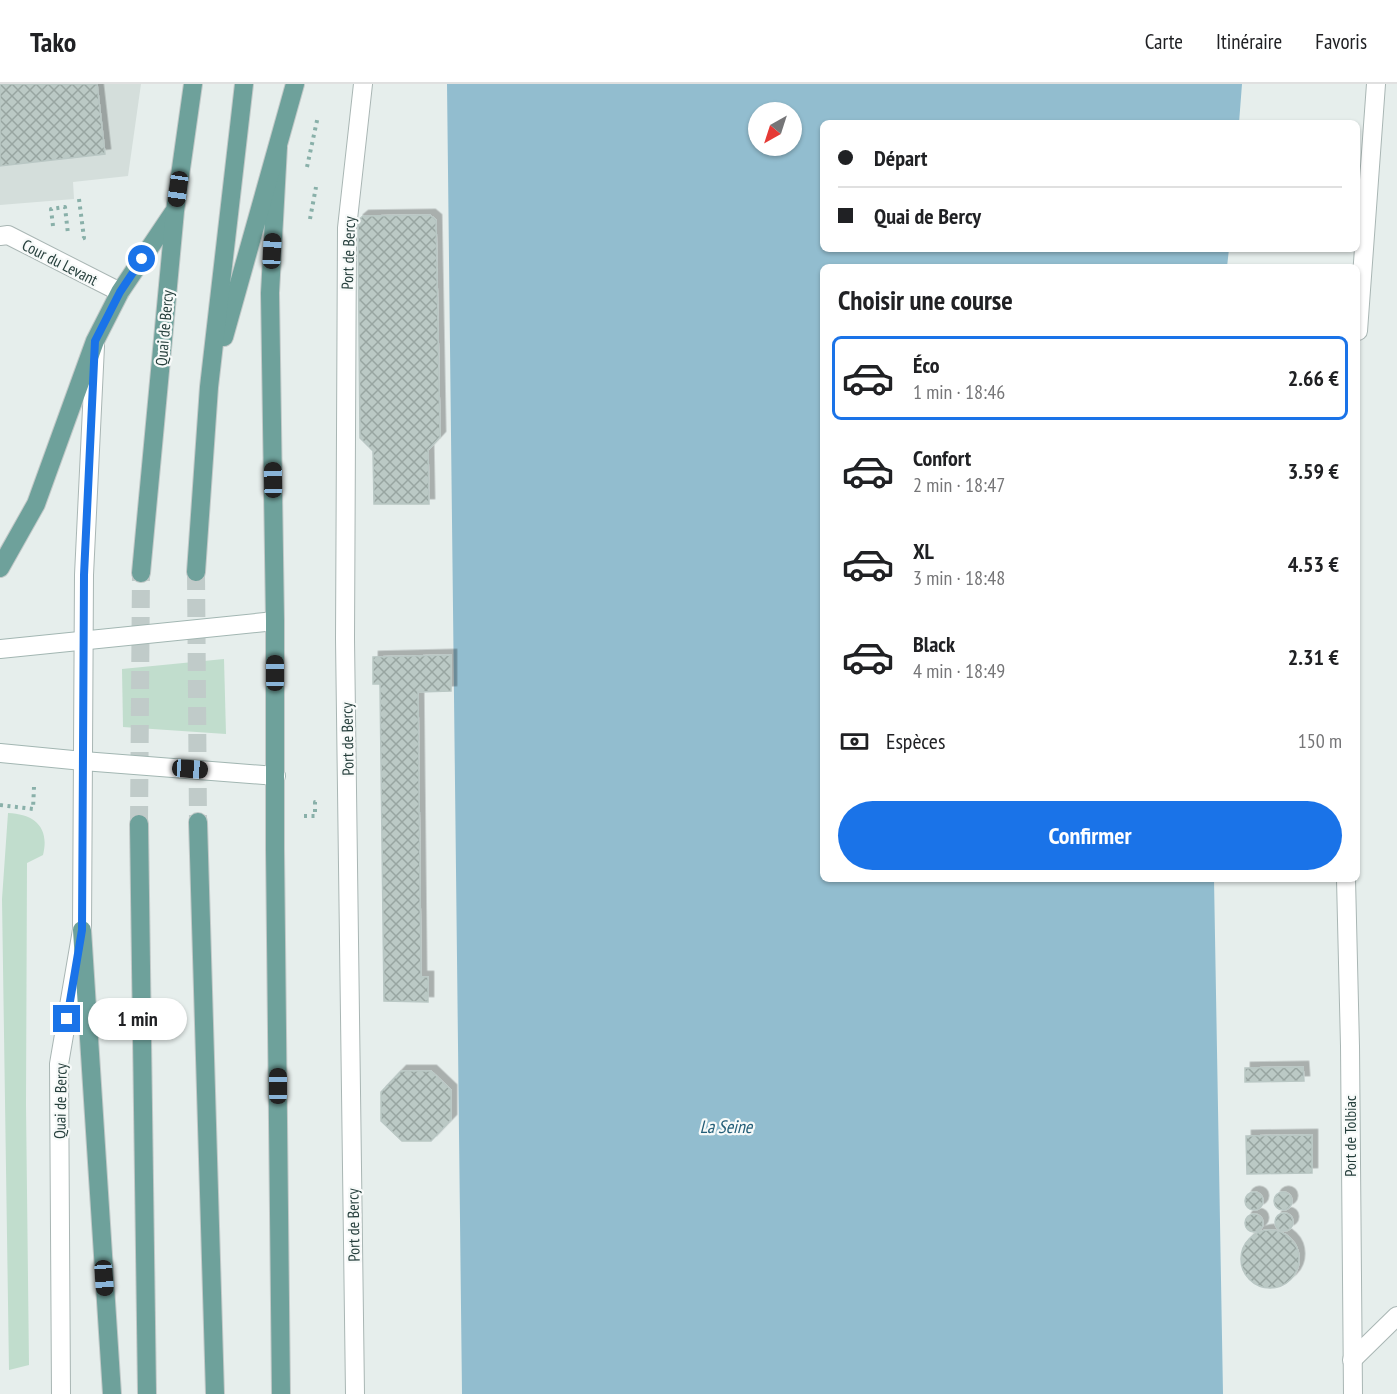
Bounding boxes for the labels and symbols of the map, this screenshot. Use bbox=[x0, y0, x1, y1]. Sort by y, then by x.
north arrow bbox=[748, 102, 802, 156]
car bbox=[167, 170, 189, 208]
street label: Port de Bercy bbox=[337, 216, 359, 290]
car bbox=[262, 233, 282, 269]
street label: Cour du Levant bbox=[19, 234, 102, 290]
route start bbox=[128, 245, 155, 272]
street label: Quai de Bercy bbox=[151, 289, 177, 367]
car bbox=[264, 462, 282, 498]
car bbox=[266, 655, 284, 691]
street label: Port de Bercy bbox=[336, 702, 358, 776]
car bbox=[171, 759, 209, 779]
callout: 1 min bbox=[88, 998, 187, 1040]
route end bbox=[53, 1005, 80, 1032]
street label: Quai de Bercy bbox=[49, 1063, 71, 1139]
car bbox=[269, 1068, 287, 1104]
street label: Port de Tolbiac bbox=[1340, 1095, 1360, 1177]
water label: La Seine bbox=[700, 1115, 754, 1138]
street label: Port de Bercy bbox=[342, 1188, 364, 1262]
car bbox=[94, 1259, 114, 1297]

